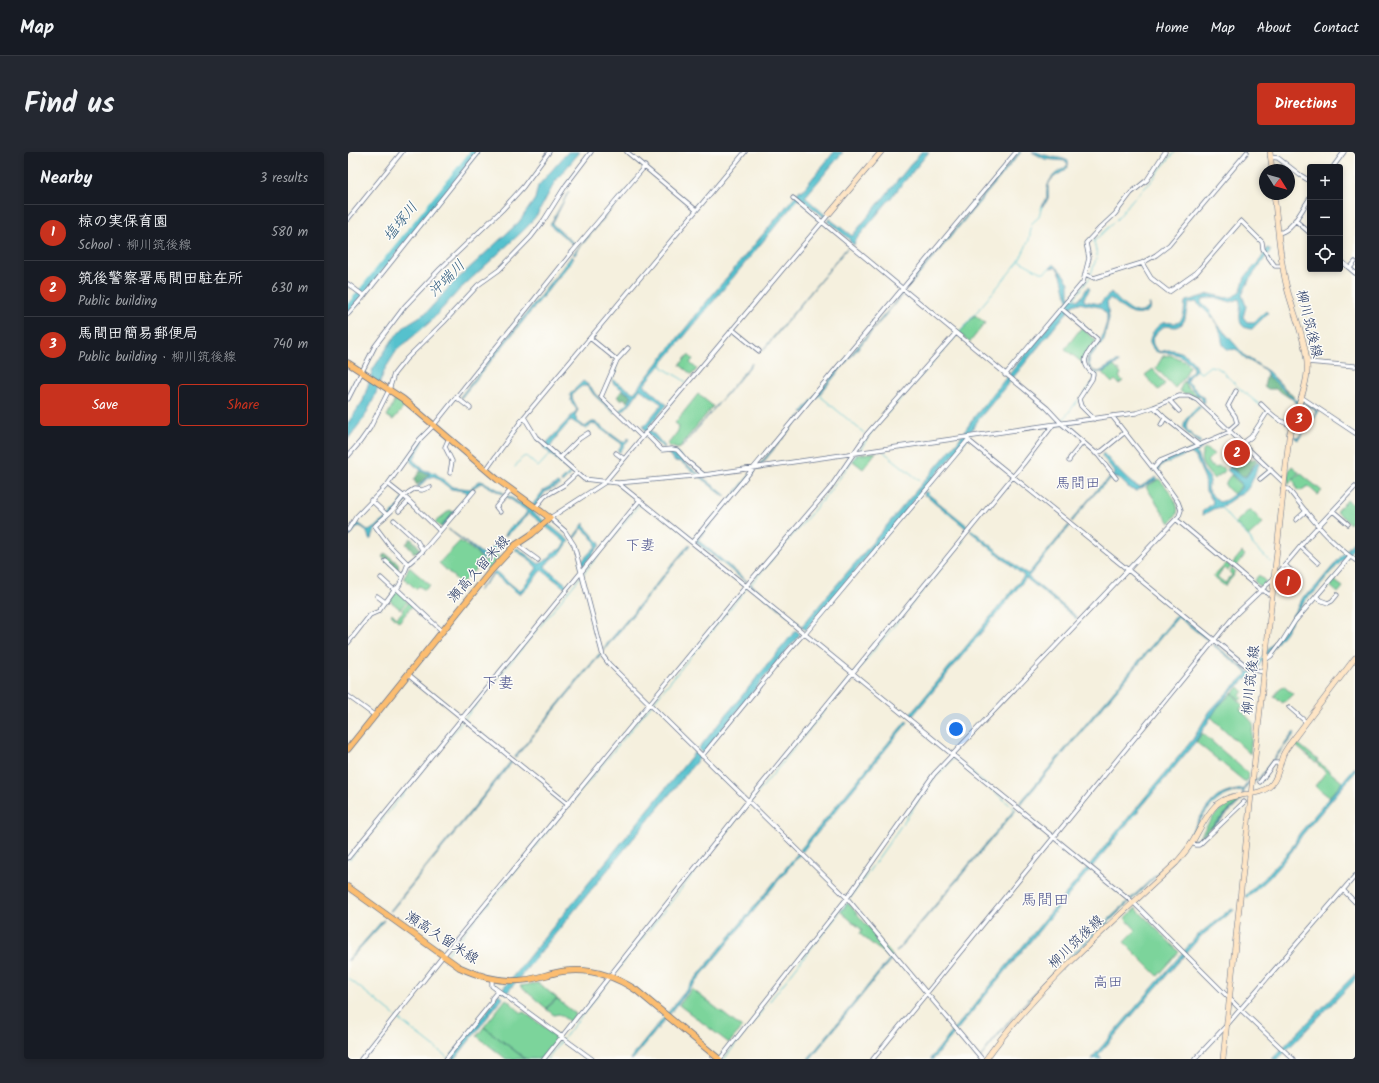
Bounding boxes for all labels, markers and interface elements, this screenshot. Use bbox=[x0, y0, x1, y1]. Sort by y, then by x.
text: Map bbox=[20, 13, 54, 43]
text: Home bbox=[1155, 17, 1189, 39]
text: Map bbox=[1211, 17, 1235, 39]
text: About bbox=[1257, 17, 1291, 39]
text: Contact bbox=[1313, 17, 1359, 39]
text: Find us bbox=[24, 82, 115, 127]
button: Directions bbox=[1257, 83, 1355, 125]
north arrow bbox=[1259, 164, 1295, 200]
map controls bbox=[1307, 164, 1343, 272]
button: + bbox=[1307, 164, 1343, 200]
text: Nearby bbox=[40, 165, 92, 192]
text: 3 results bbox=[260, 168, 308, 189]
water label: 塩塚川 bbox=[378, 197, 424, 247]
button: − bbox=[1307, 200, 1343, 236]
text: 椋の実保育園 bbox=[78, 210, 168, 234]
text: 1 bbox=[51, 222, 55, 243]
text: 580 m bbox=[271, 222, 308, 243]
text: School · 柳川筑後線 bbox=[78, 235, 191, 256]
button: locate bbox=[1307, 236, 1343, 272]
water label: 沖端川 bbox=[423, 255, 471, 303]
text: 筑後警察署馬間田駐在所 bbox=[78, 267, 243, 291]
text: 2 bbox=[49, 278, 57, 299]
text: 630 m bbox=[271, 278, 308, 299]
street label: 柳川筑後線 bbox=[1290, 287, 1328, 361]
text: Public building bbox=[78, 291, 157, 312]
text: 馬間田簡易郵便局 bbox=[78, 322, 198, 346]
text: 3 bbox=[49, 334, 57, 355]
text: 740 m bbox=[273, 334, 308, 355]
text: Public building · 柳川筑後線 bbox=[78, 347, 236, 368]
button: Save bbox=[40, 384, 170, 426]
button: Share bbox=[178, 384, 308, 426]
pin: 3 bbox=[1286, 404, 1312, 434]
pin: 2 bbox=[1224, 438, 1250, 468]
district label: 馬間田 bbox=[1055, 472, 1101, 496]
street label: 瀬高久留米線 bbox=[443, 530, 515, 608]
district label: 下妻 bbox=[625, 534, 655, 558]
pin: 1 bbox=[1275, 567, 1301, 597]
street label: 柳川筑後線 bbox=[1236, 644, 1266, 716]
district label: 下妻 bbox=[482, 671, 514, 696]
your location bbox=[946, 719, 966, 739]
district label: 馬間田 bbox=[1021, 888, 1069, 913]
street label: 瀬高久留米線 bbox=[401, 906, 483, 970]
street label: 柳川筑後線 bbox=[1043, 910, 1109, 974]
district label: 高田 bbox=[1093, 971, 1123, 995]

